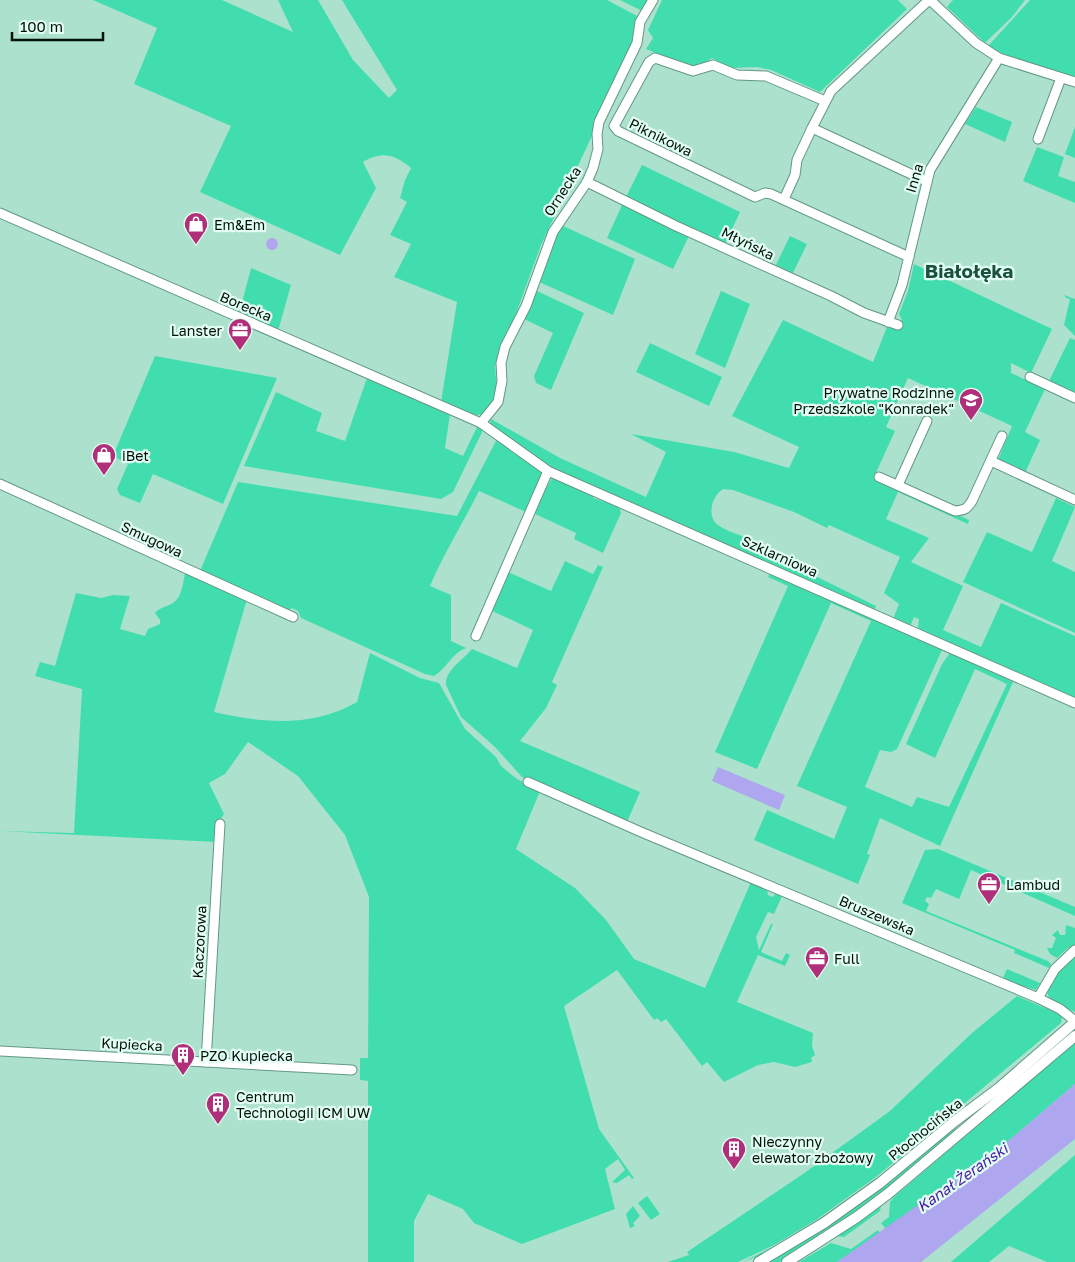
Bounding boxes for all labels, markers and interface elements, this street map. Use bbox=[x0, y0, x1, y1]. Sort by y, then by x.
scale bar bbox=[12, 10, 104, 42]
text: 100 m bbox=[20, 17, 63, 35]
street label: Piknikowa bbox=[627, 114, 695, 160]
street label: Inna bbox=[902, 161, 926, 195]
street label: Ornecka bbox=[540, 163, 584, 219]
shop icon: Em&Em bbox=[183, 211, 209, 245]
place label: Em&Em bbox=[214, 216, 265, 233]
street label: Młyńska bbox=[719, 223, 777, 263]
district label: Białołęka bbox=[925, 259, 1013, 282]
street label: Borecka bbox=[218, 288, 274, 324]
office icon: Lanster bbox=[227, 317, 253, 351]
place label: Lanster bbox=[171, 322, 223, 339]
place label: Prywatne Rodzinne Przedszkole "Konradek" bbox=[793, 384, 954, 417]
school or university icon: Prywatne Rodzinne Przedszkole "Konradek" bbox=[958, 387, 984, 421]
shop icon: iBet bbox=[91, 442, 117, 476]
place label: iBet bbox=[122, 447, 149, 464]
street label: Smugowa bbox=[119, 517, 185, 561]
street label: Szklarniowa bbox=[739, 532, 821, 580]
office icon: Lambud bbox=[976, 871, 1002, 905]
place label: Lambud bbox=[1006, 876, 1060, 893]
street label: Bruszewska bbox=[837, 891, 917, 939]
street label: Kaczorowa bbox=[189, 905, 209, 979]
office icon: Full bbox=[804, 945, 830, 979]
place label: Full bbox=[834, 950, 860, 967]
street label: Kupiecka bbox=[101, 1034, 163, 1054]
building icon: PZO Kupiecka bbox=[170, 1042, 196, 1076]
place label: PZO Kupiecka bbox=[200, 1047, 293, 1064]
place label: Centrum Technologii ICM UW bbox=[236, 1088, 371, 1121]
building icon: Centrum Technologii ICM UW bbox=[205, 1091, 231, 1125]
street label: Płochocińska bbox=[885, 1094, 965, 1164]
place label: Nieczynny elewator zbożowy bbox=[752, 1133, 873, 1166]
building icon: Nieczynny elewator zbożowy bbox=[721, 1136, 747, 1170]
water label: Kanał Żerański bbox=[913, 1138, 1012, 1215]

